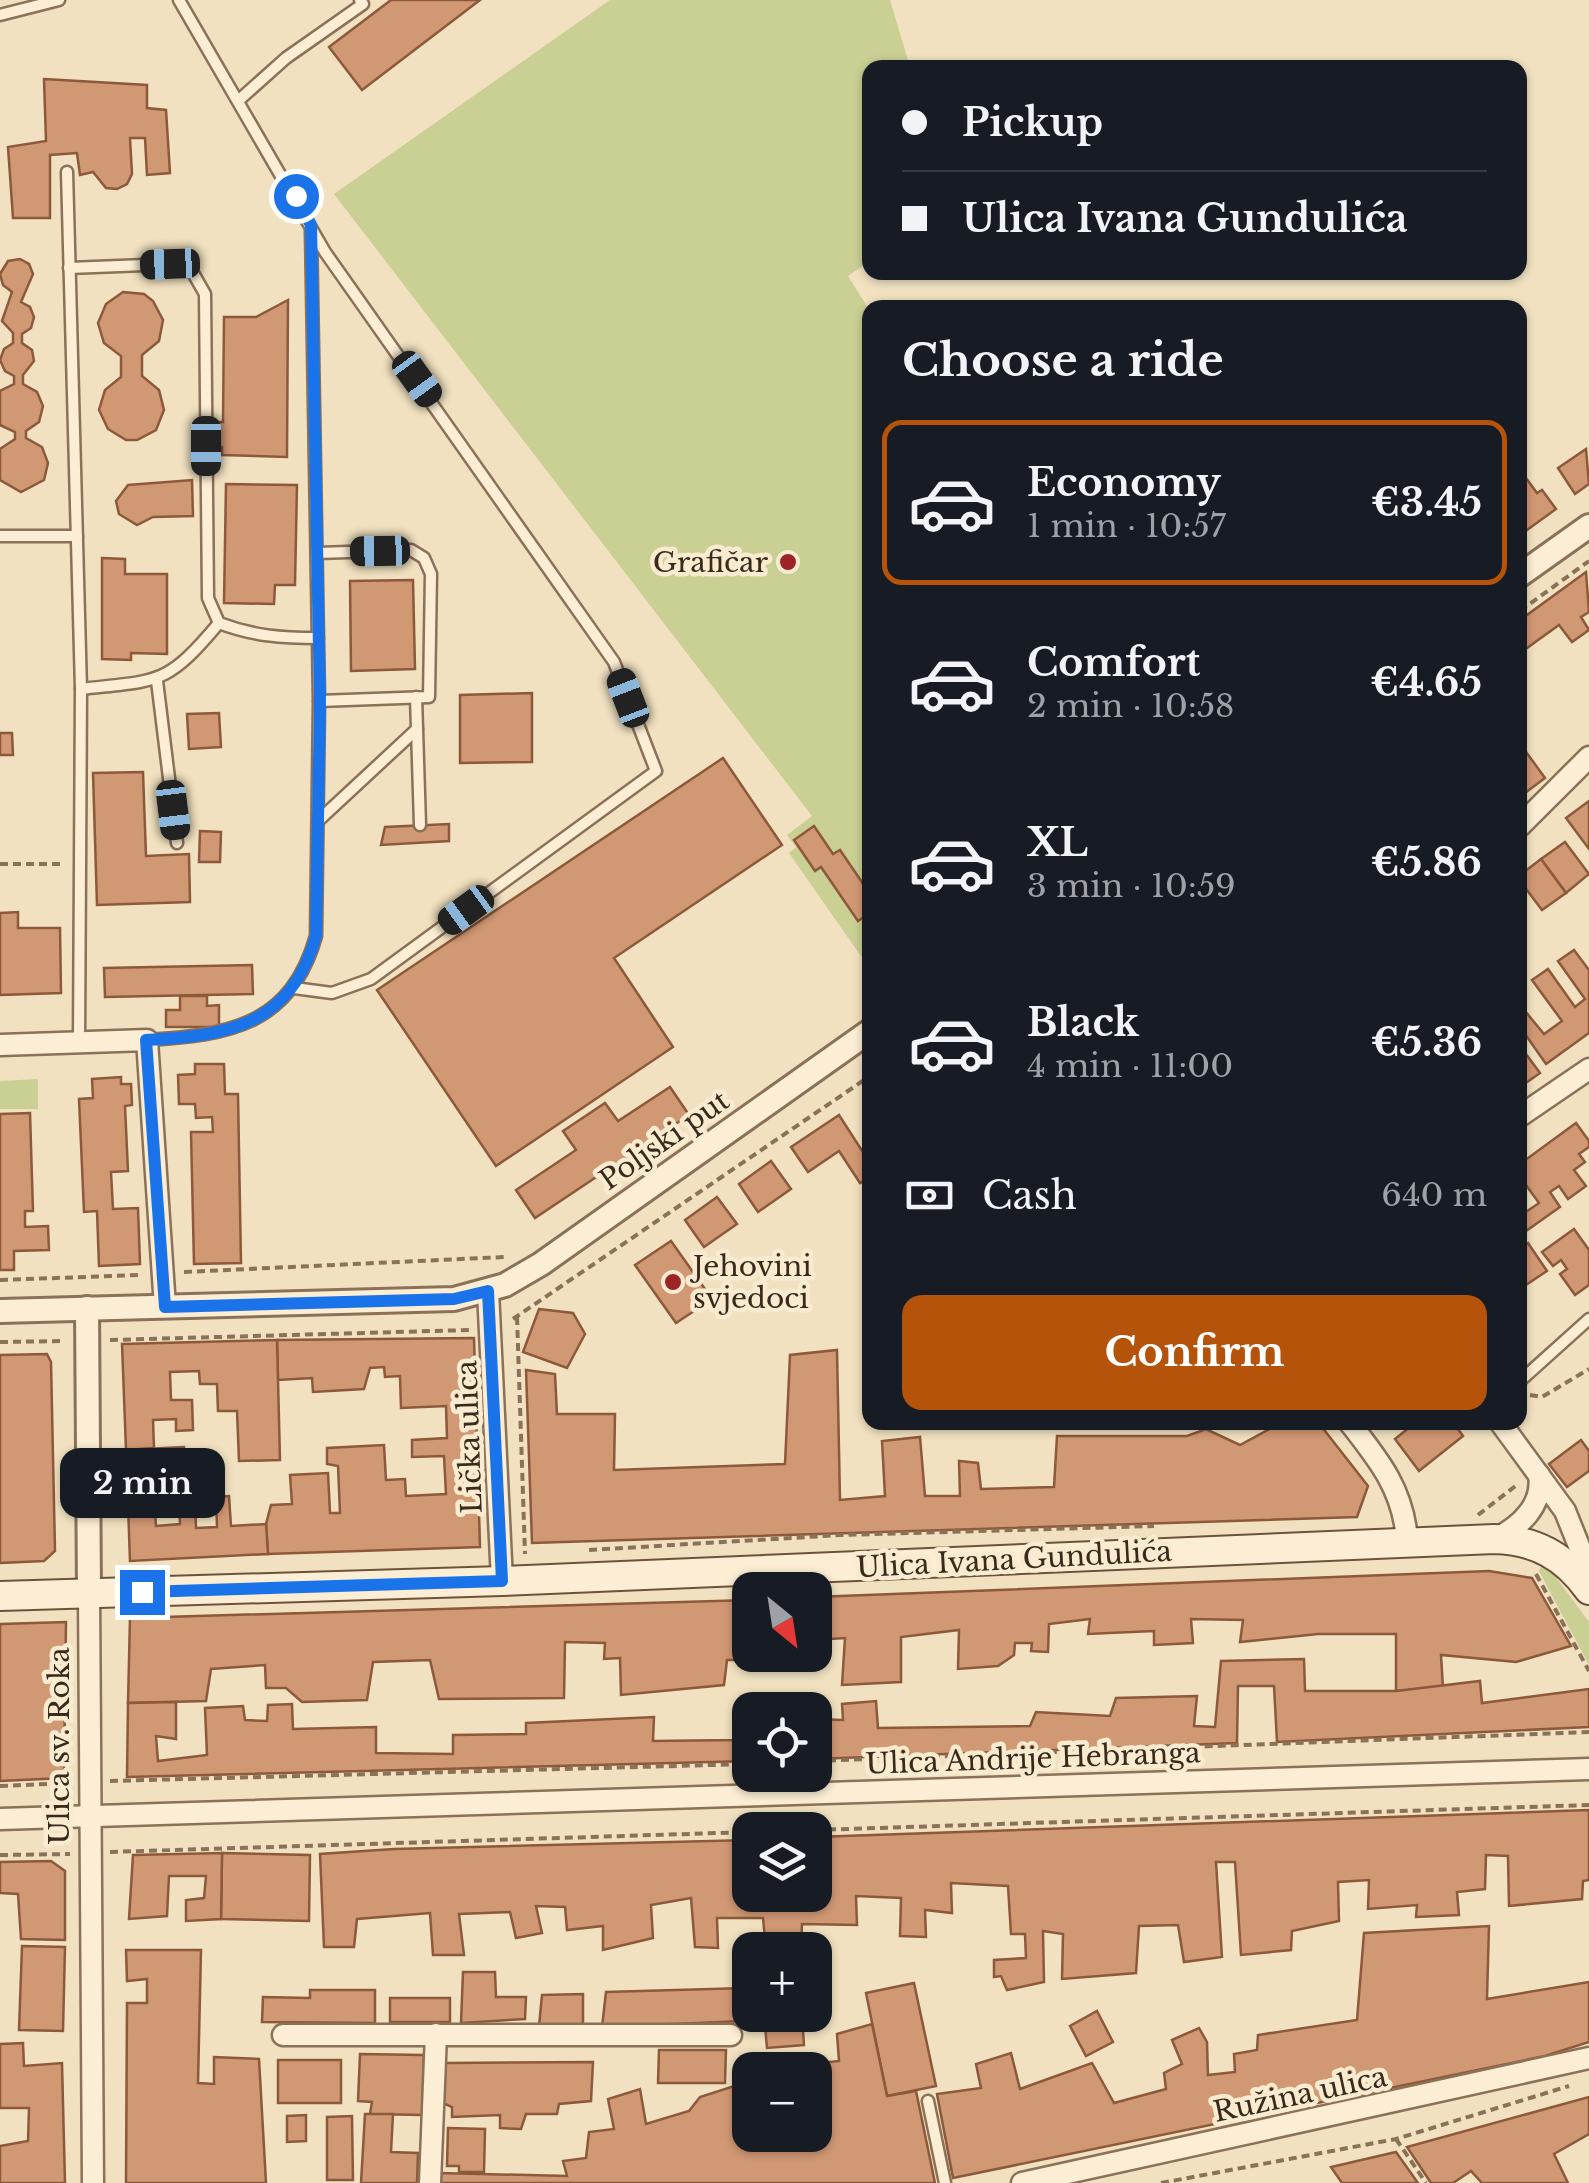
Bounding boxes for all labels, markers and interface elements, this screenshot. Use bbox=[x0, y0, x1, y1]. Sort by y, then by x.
text: Pickup bbox=[962, 99, 1103, 146]
route start bbox=[274, 174, 319, 219]
text: Ulica Ivana Gundulića bbox=[962, 195, 1408, 242]
car bbox=[139, 248, 201, 280]
text: Choose a ride bbox=[902, 332, 1224, 388]
car bbox=[387, 346, 447, 412]
car bbox=[191, 416, 221, 476]
icon: car bbox=[907, 458, 997, 548]
text: Economy bbox=[1027, 459, 1221, 506]
text: €3.45 bbox=[1371, 479, 1482, 526]
text: 1 min · 10:57 bbox=[1027, 506, 1226, 546]
car bbox=[350, 535, 410, 567]
place label: Grafičar bbox=[653, 545, 769, 580]
marker: Grafičar bbox=[777, 551, 799, 573]
icon: car bbox=[907, 638, 997, 728]
text: Comfort bbox=[1027, 639, 1200, 686]
text: €4.65 bbox=[1370, 659, 1482, 706]
car bbox=[603, 665, 653, 731]
text: 2 min · 10:58 bbox=[1027, 686, 1235, 726]
car bbox=[154, 778, 192, 842]
icon: car bbox=[907, 818, 997, 908]
text: XL bbox=[1027, 819, 1088, 866]
text: €5.86 bbox=[1371, 839, 1482, 886]
text: 3 min · 10:59 bbox=[1027, 866, 1236, 906]
car bbox=[433, 880, 499, 940]
icon: car bbox=[907, 998, 997, 1088]
text: Black bbox=[1027, 999, 1139, 1046]
text: €5.36 bbox=[1371, 1019, 1482, 1066]
text: 4 min · 11:00 bbox=[1027, 1046, 1233, 1086]
street label: Poljski put bbox=[593, 1083, 736, 1198]
icon: cash bbox=[902, 1168, 957, 1223]
text: Cash bbox=[982, 1172, 1077, 1219]
text: 640 m bbox=[1381, 1175, 1487, 1215]
place label: Jehovini svjedoci bbox=[689, 1249, 812, 1316]
marker: Jehovini svjedoci bbox=[662, 1271, 684, 1293]
button: Confirm bbox=[902, 1295, 1487, 1410]
street label: Lička ulica bbox=[449, 1359, 490, 1514]
callout: 2 min bbox=[59, 1447, 224, 1517]
text: 2 min bbox=[93, 1463, 192, 1503]
street label: Ulica Ivana Gundulića bbox=[855, 1534, 1173, 1585]
route end bbox=[120, 1570, 165, 1615]
north arrow bbox=[732, 1572, 832, 1672]
map controls bbox=[732, 1572, 832, 2152]
street label: Ulica sv. Roka bbox=[42, 1647, 77, 1845]
button: locate bbox=[732, 1692, 832, 1792]
street label: Ulica Andrije Hebranga bbox=[865, 1735, 1202, 1782]
button: layers bbox=[732, 1812, 832, 1912]
button: + bbox=[732, 1932, 832, 2032]
button: − bbox=[732, 2052, 832, 2152]
street label: Ružina ulica bbox=[1210, 2059, 1391, 2130]

